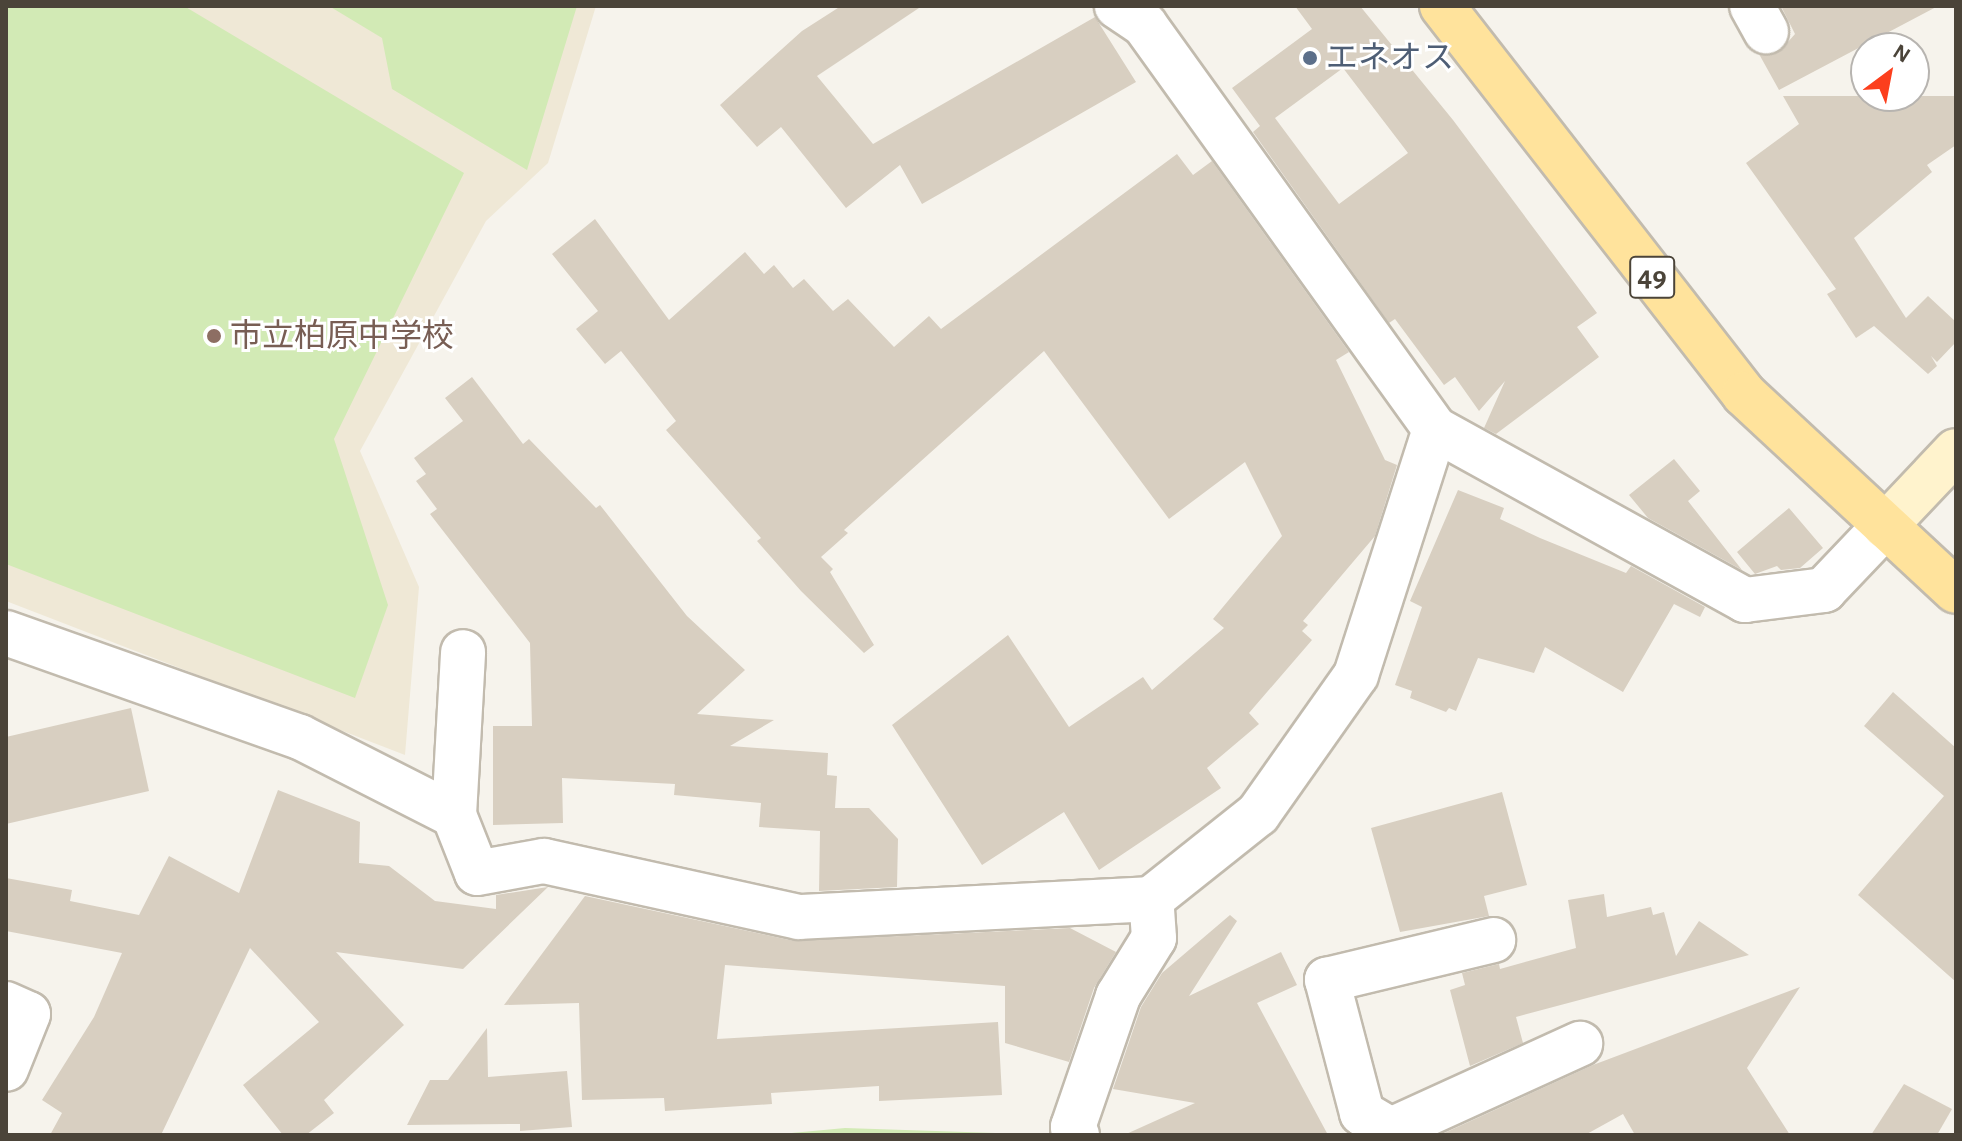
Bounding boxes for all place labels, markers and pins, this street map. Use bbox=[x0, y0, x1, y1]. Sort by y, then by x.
place label: エネオス bbox=[1326, 39, 1454, 77]
marker: エネオス bbox=[1301, 49, 1319, 67]
place label: 市立柏原中学校 bbox=[230, 317, 454, 355]
marker: 市立柏原中学校 bbox=[205, 327, 223, 345]

